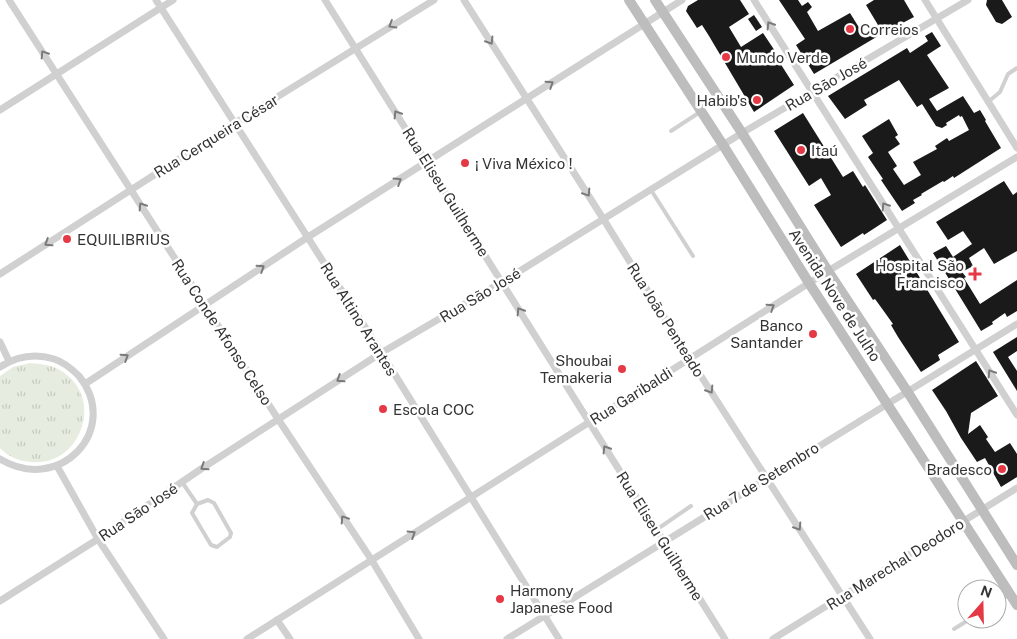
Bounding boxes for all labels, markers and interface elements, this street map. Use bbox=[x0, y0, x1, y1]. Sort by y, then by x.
one-way arrow bbox=[388, 19, 397, 29]
one-way arrow bbox=[767, 21, 776, 31]
place label: Correios bbox=[860, 21, 919, 38]
marker: Correios bbox=[844, 23, 856, 35]
one-way arrow bbox=[484, 36, 494, 45]
place label: Mundo Verde bbox=[736, 49, 828, 66]
one-way arrow bbox=[41, 51, 50, 60]
marker: Mundo Verde bbox=[720, 51, 732, 63]
street label: Rua São José bbox=[782, 54, 870, 114]
one-way arrow bbox=[545, 81, 554, 91]
street label: Rua Cerqueira César bbox=[151, 91, 281, 181]
place label: Habib's bbox=[696, 92, 747, 109]
marker: Habib's bbox=[751, 94, 763, 106]
one-way arrow bbox=[394, 111, 403, 120]
street label: Rua Eliseu Guilherme bbox=[399, 124, 493, 260]
place label: Itaú bbox=[811, 142, 838, 159]
marker: Itaú bbox=[795, 144, 807, 156]
place label: ¡ Viva México ! bbox=[475, 155, 572, 172]
marker: ¡ Viva México ! bbox=[459, 157, 471, 169]
one-way arrow bbox=[393, 177, 402, 187]
one-way arrow bbox=[581, 188, 590, 197]
one-way arrow bbox=[138, 202, 148, 211]
one-way arrow bbox=[882, 203, 892, 212]
street label: Avenida Nove de Julho bbox=[786, 225, 884, 365]
place label: EQUILIBRIUS bbox=[77, 231, 170, 248]
marker: EQUILIBRIUS bbox=[61, 233, 73, 245]
one-way arrow bbox=[44, 237, 53, 247]
street label: Rua Conde Afonso Celso bbox=[168, 256, 276, 408]
place label: Hospital São Francisco bbox=[875, 257, 964, 291]
street label: Rua Altino Arantes bbox=[317, 259, 401, 379]
street label: Rua João Penteado bbox=[624, 260, 708, 380]
street label: Rua São José bbox=[436, 264, 524, 326]
one-way arrow bbox=[255, 265, 265, 274]
marker: Hospital São Francisco bbox=[968, 267, 982, 281]
one-way arrow bbox=[766, 304, 775, 313]
one-way arrow bbox=[517, 308, 527, 317]
place label: Banco Santander bbox=[730, 317, 803, 351]
marker: Banco Santander bbox=[807, 328, 819, 340]
place label: Shoubai Temakeria bbox=[540, 352, 612, 386]
one-way arrow bbox=[120, 354, 129, 363]
marker: Shoubai Temakeria bbox=[616, 363, 628, 375]
street label: Rua Garibaldi bbox=[587, 364, 675, 428]
one-way arrow bbox=[988, 370, 997, 379]
one-way arrow bbox=[337, 373, 346, 383]
one-way arrow bbox=[704, 385, 713, 394]
place label: Escola COC bbox=[393, 401, 474, 418]
marker: Escola COC bbox=[377, 403, 389, 415]
street label: Rua 7 de Setembro bbox=[700, 439, 822, 523]
one-way arrow bbox=[603, 446, 612, 455]
one-way arrow bbox=[200, 461, 209, 470]
place label: Bradesco bbox=[926, 461, 992, 478]
marker: Bradesco bbox=[996, 463, 1008, 475]
street label: Rua Eliseu Guilherme bbox=[613, 468, 707, 604]
street label: Rua São José bbox=[95, 479, 181, 545]
one-way arrow bbox=[341, 515, 350, 524]
street label: Rua Marechal Deodoro bbox=[823, 515, 967, 613]
one-way arrow bbox=[792, 522, 802, 531]
one-way arrow bbox=[407, 530, 416, 540]
north arrow bbox=[957, 579, 1007, 629]
place label: Harmony Japanese Food bbox=[510, 582, 613, 616]
text: N bbox=[979, 582, 994, 601]
marker: Harmony Japanese Food bbox=[494, 593, 506, 605]

